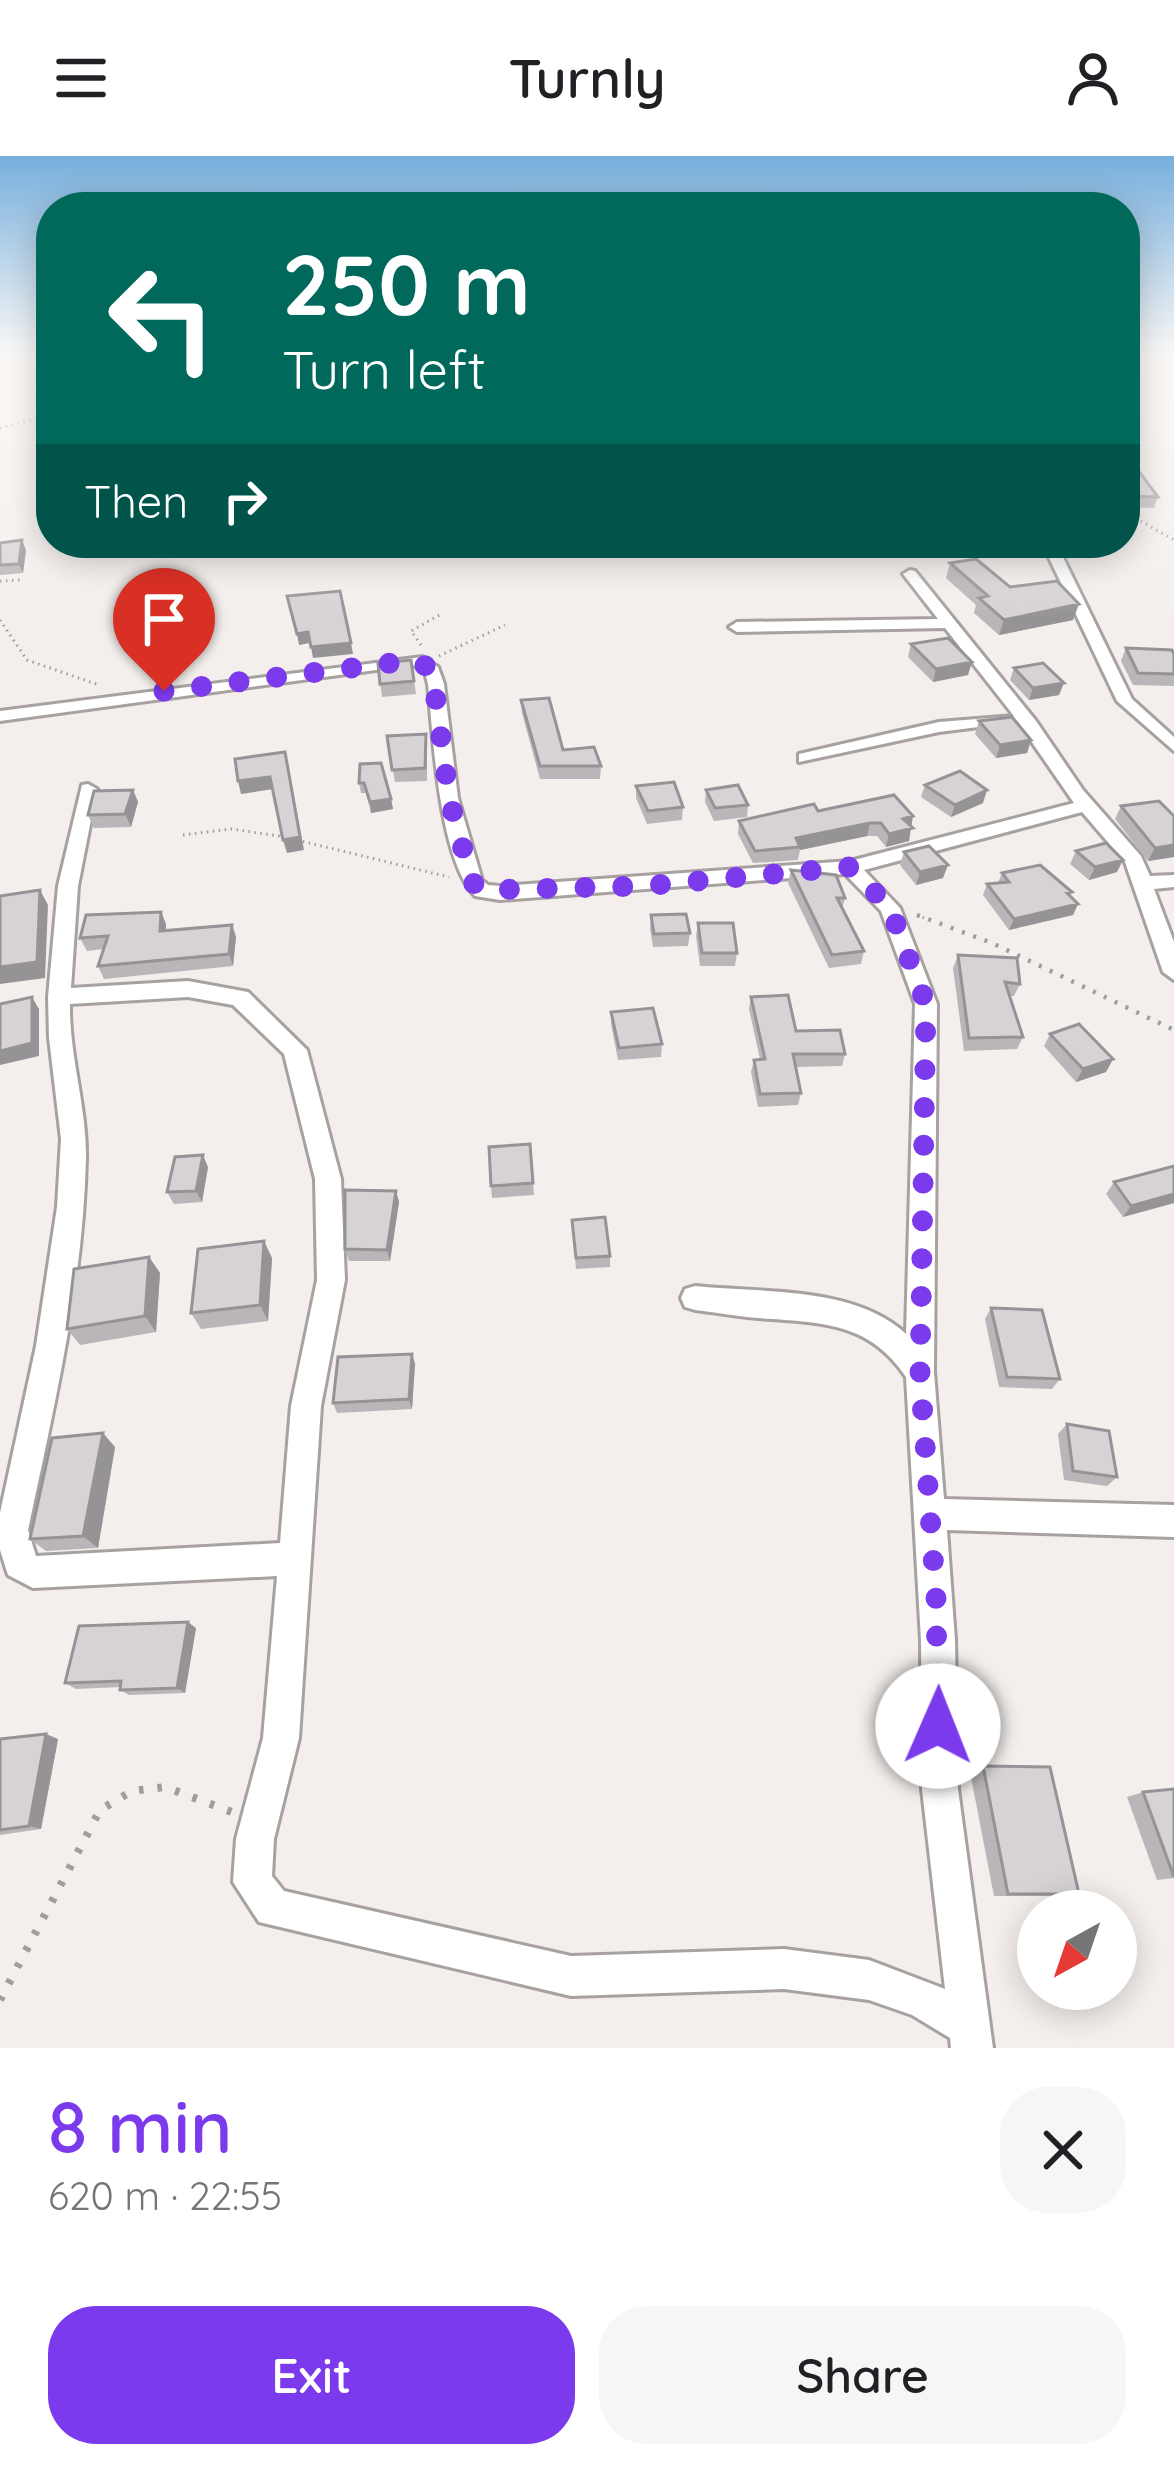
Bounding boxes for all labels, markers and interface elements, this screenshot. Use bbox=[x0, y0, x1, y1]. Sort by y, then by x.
text: Turnly bbox=[508, 44, 666, 112]
icon: menu bbox=[48, 45, 114, 111]
icon: person bbox=[1060, 45, 1126, 111]
text: 250 m bbox=[282, 231, 531, 336]
icon: left bbox=[84, 240, 240, 396]
text: Turn left bbox=[282, 335, 486, 403]
icon: right bbox=[212, 468, 278, 534]
text: Then bbox=[84, 473, 188, 529]
pin bbox=[113, 568, 215, 691]
icon: arrive bbox=[131, 586, 197, 652]
position arrow bbox=[875, 1663, 1001, 1789]
north arrow bbox=[1017, 1890, 1137, 2010]
map controls bbox=[1017, 1890, 1137, 2010]
text: 8 min bbox=[48, 2081, 232, 2171]
button: close bbox=[1000, 2087, 1126, 2213]
text: 620 m · 22:55 bbox=[48, 2171, 282, 2220]
button: Exit bbox=[48, 2306, 575, 2444]
button: Share bbox=[599, 2306, 1126, 2444]

